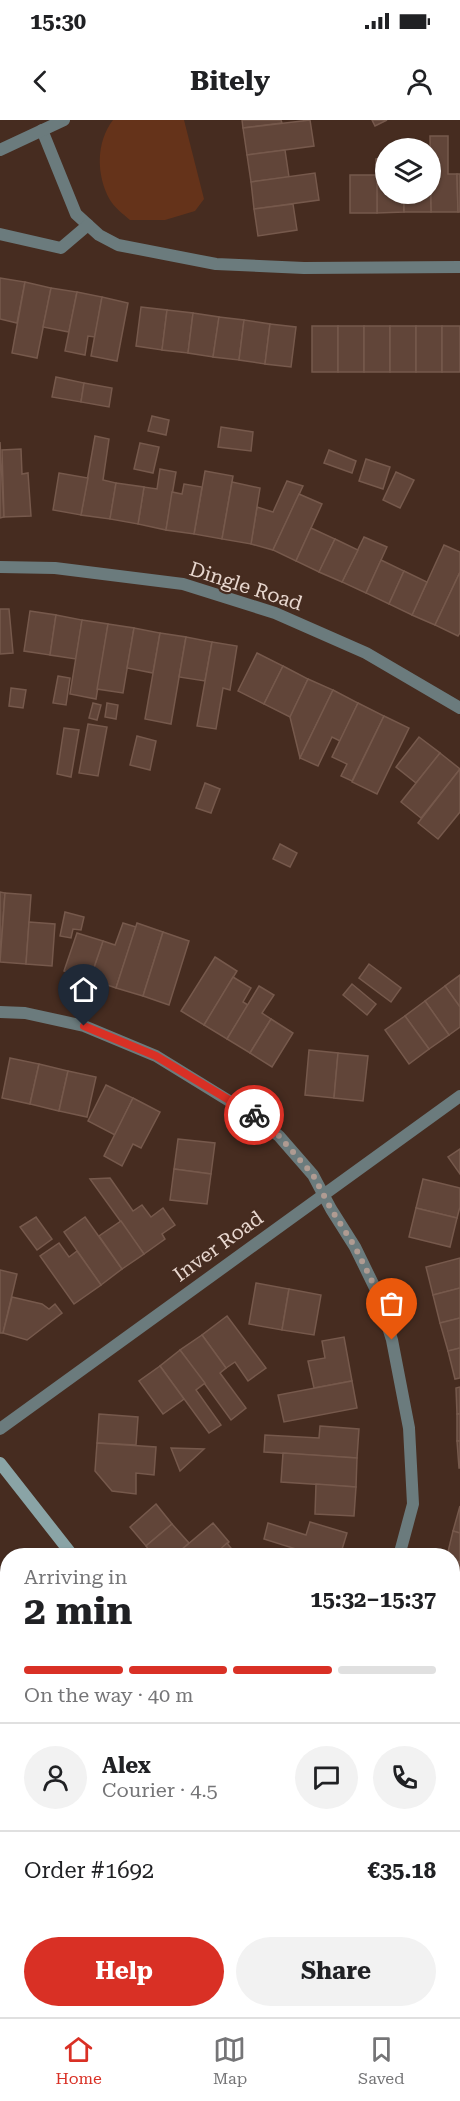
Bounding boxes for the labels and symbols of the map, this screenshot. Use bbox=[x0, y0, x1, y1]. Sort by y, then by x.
street label: Dingle Road bbox=[186, 556, 306, 616]
pin bbox=[58, 964, 109, 1026]
courier bbox=[224, 1085, 284, 1145]
street label: Inver Road bbox=[169, 1205, 268, 1287]
pin bbox=[366, 1278, 417, 1340]

